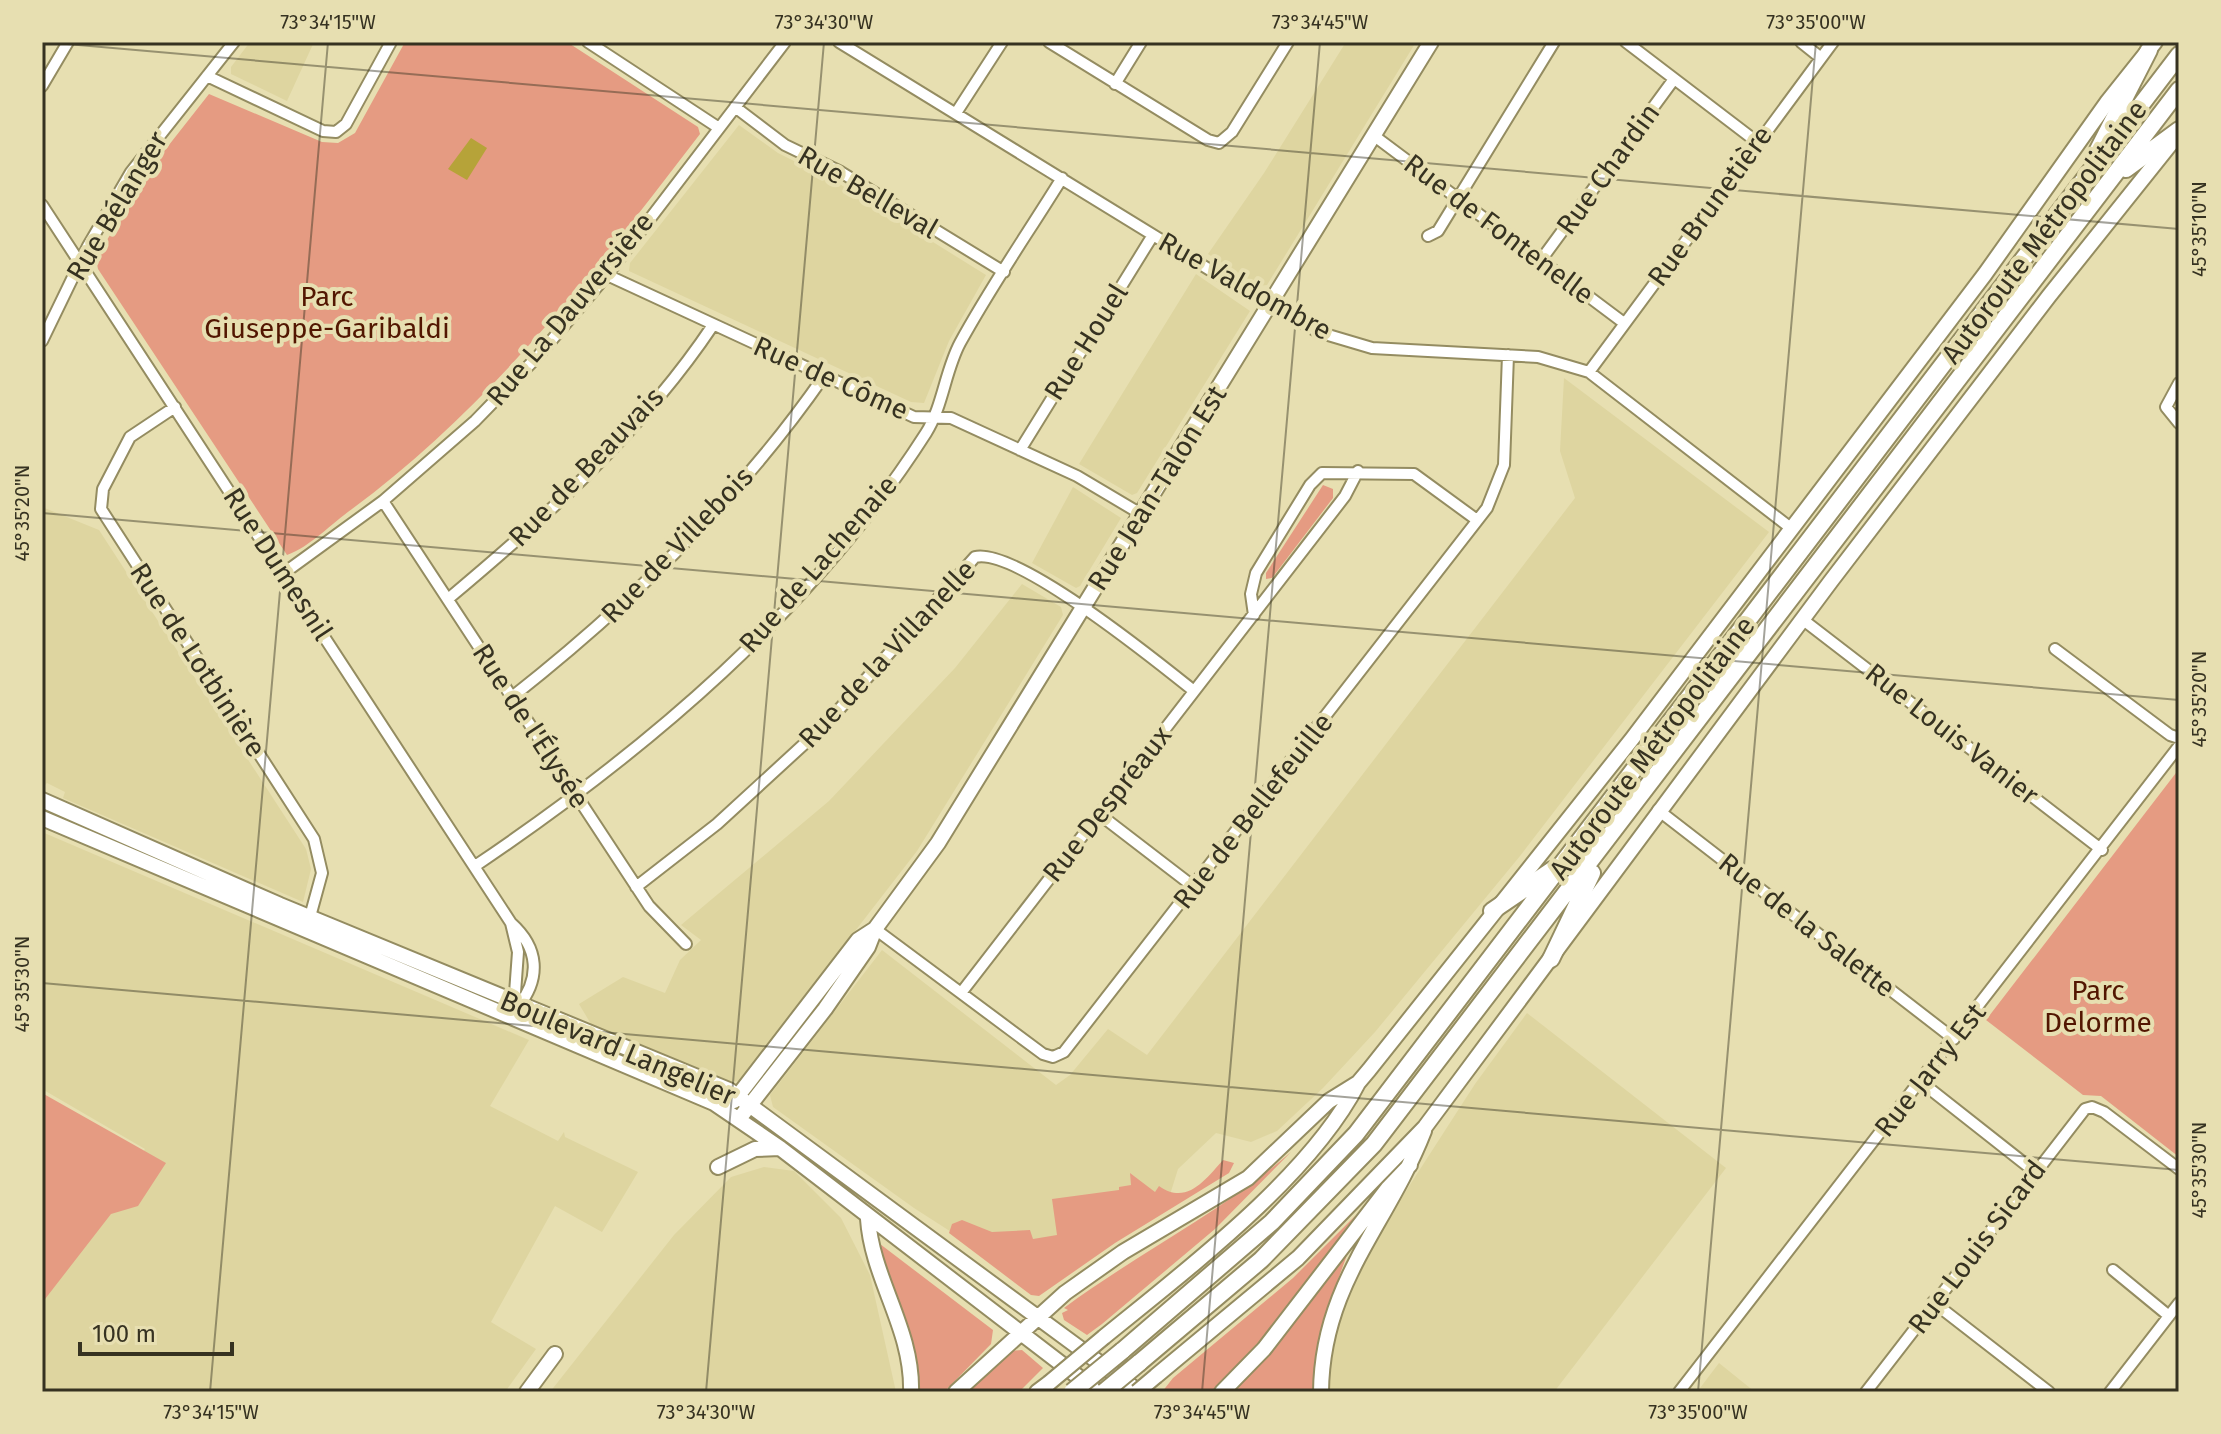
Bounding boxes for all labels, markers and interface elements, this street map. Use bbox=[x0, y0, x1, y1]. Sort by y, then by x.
text: 73°34'15"W bbox=[280, 10, 376, 34]
text: 73°34'30"W bbox=[775, 10, 874, 34]
text: 73°34'45"W bbox=[1272, 10, 1369, 34]
text: 73°35'00"W bbox=[1766, 10, 1866, 34]
street label: Autoroute Métropolitaine bbox=[1934, 94, 2154, 370]
street label: Rue Chardin bbox=[1549, 97, 1667, 241]
street label: Rue Brunetière bbox=[1641, 119, 1779, 293]
street label: Rue Bélanger bbox=[60, 125, 175, 287]
street label: Rue Belleval bbox=[792, 139, 944, 245]
street label: Rue de Fontenelle bbox=[1398, 147, 1600, 311]
text: 45°35'10"N bbox=[2187, 181, 2211, 277]
street label: Rue La Dauversière bbox=[479, 206, 661, 412]
street label: Rue Valdombre bbox=[1153, 225, 1337, 347]
street label: Rue Houel bbox=[1037, 278, 1135, 406]
park label: Parc Giuseppe-Garibaldi bbox=[204, 280, 450, 345]
street label: Rue de Côme bbox=[748, 329, 914, 427]
street label: Rue Jean-Talon Est bbox=[1081, 379, 1234, 597]
street label: Rue de Beauvais bbox=[502, 381, 670, 553]
street label: Rue de Villebois bbox=[594, 460, 760, 630]
text: 45°35'20"N bbox=[10, 465, 34, 562]
street label: Rue de Lachenaie bbox=[732, 469, 904, 659]
street label: Rue Dumesnil bbox=[216, 482, 340, 646]
street label: Rue de la Villanelle bbox=[792, 553, 982, 755]
street label: Rue de Lotbinière bbox=[123, 557, 273, 763]
street label: Autoroute Métropolitaine bbox=[1542, 610, 1762, 886]
street label: Rue de l'Élysée bbox=[466, 638, 596, 814]
text: 45°35'20"N bbox=[2187, 651, 2211, 748]
street label: Rue Louis Vanier bbox=[1859, 656, 2045, 812]
street label: Rue de Bellefeuille bbox=[1166, 707, 1340, 915]
street label: Rue Despréaux bbox=[1036, 719, 1178, 889]
street label: Rue de la Salette bbox=[1712, 846, 1902, 1004]
text: 45°35'30"N bbox=[10, 935, 34, 1033]
park label: Parc Delorme bbox=[2044, 974, 2152, 1039]
street label: Boulevard Langelier bbox=[495, 983, 741, 1113]
street label: Rue Jarry Est bbox=[1868, 996, 1993, 1143]
text: 45°35'30"N bbox=[2187, 1121, 2211, 1219]
street label: Rue Louis Sicard bbox=[1901, 1154, 2053, 1340]
scale bar bbox=[80, 1306, 232, 1356]
text: 100 m bbox=[92, 1320, 156, 1348]
text: 73°34'15"W bbox=[163, 1400, 259, 1424]
text: 73°34'30"W bbox=[657, 1400, 756, 1424]
text: 73°34'45"W bbox=[1154, 1400, 1251, 1424]
text: 73°35'00"W bbox=[1648, 1400, 1748, 1424]

